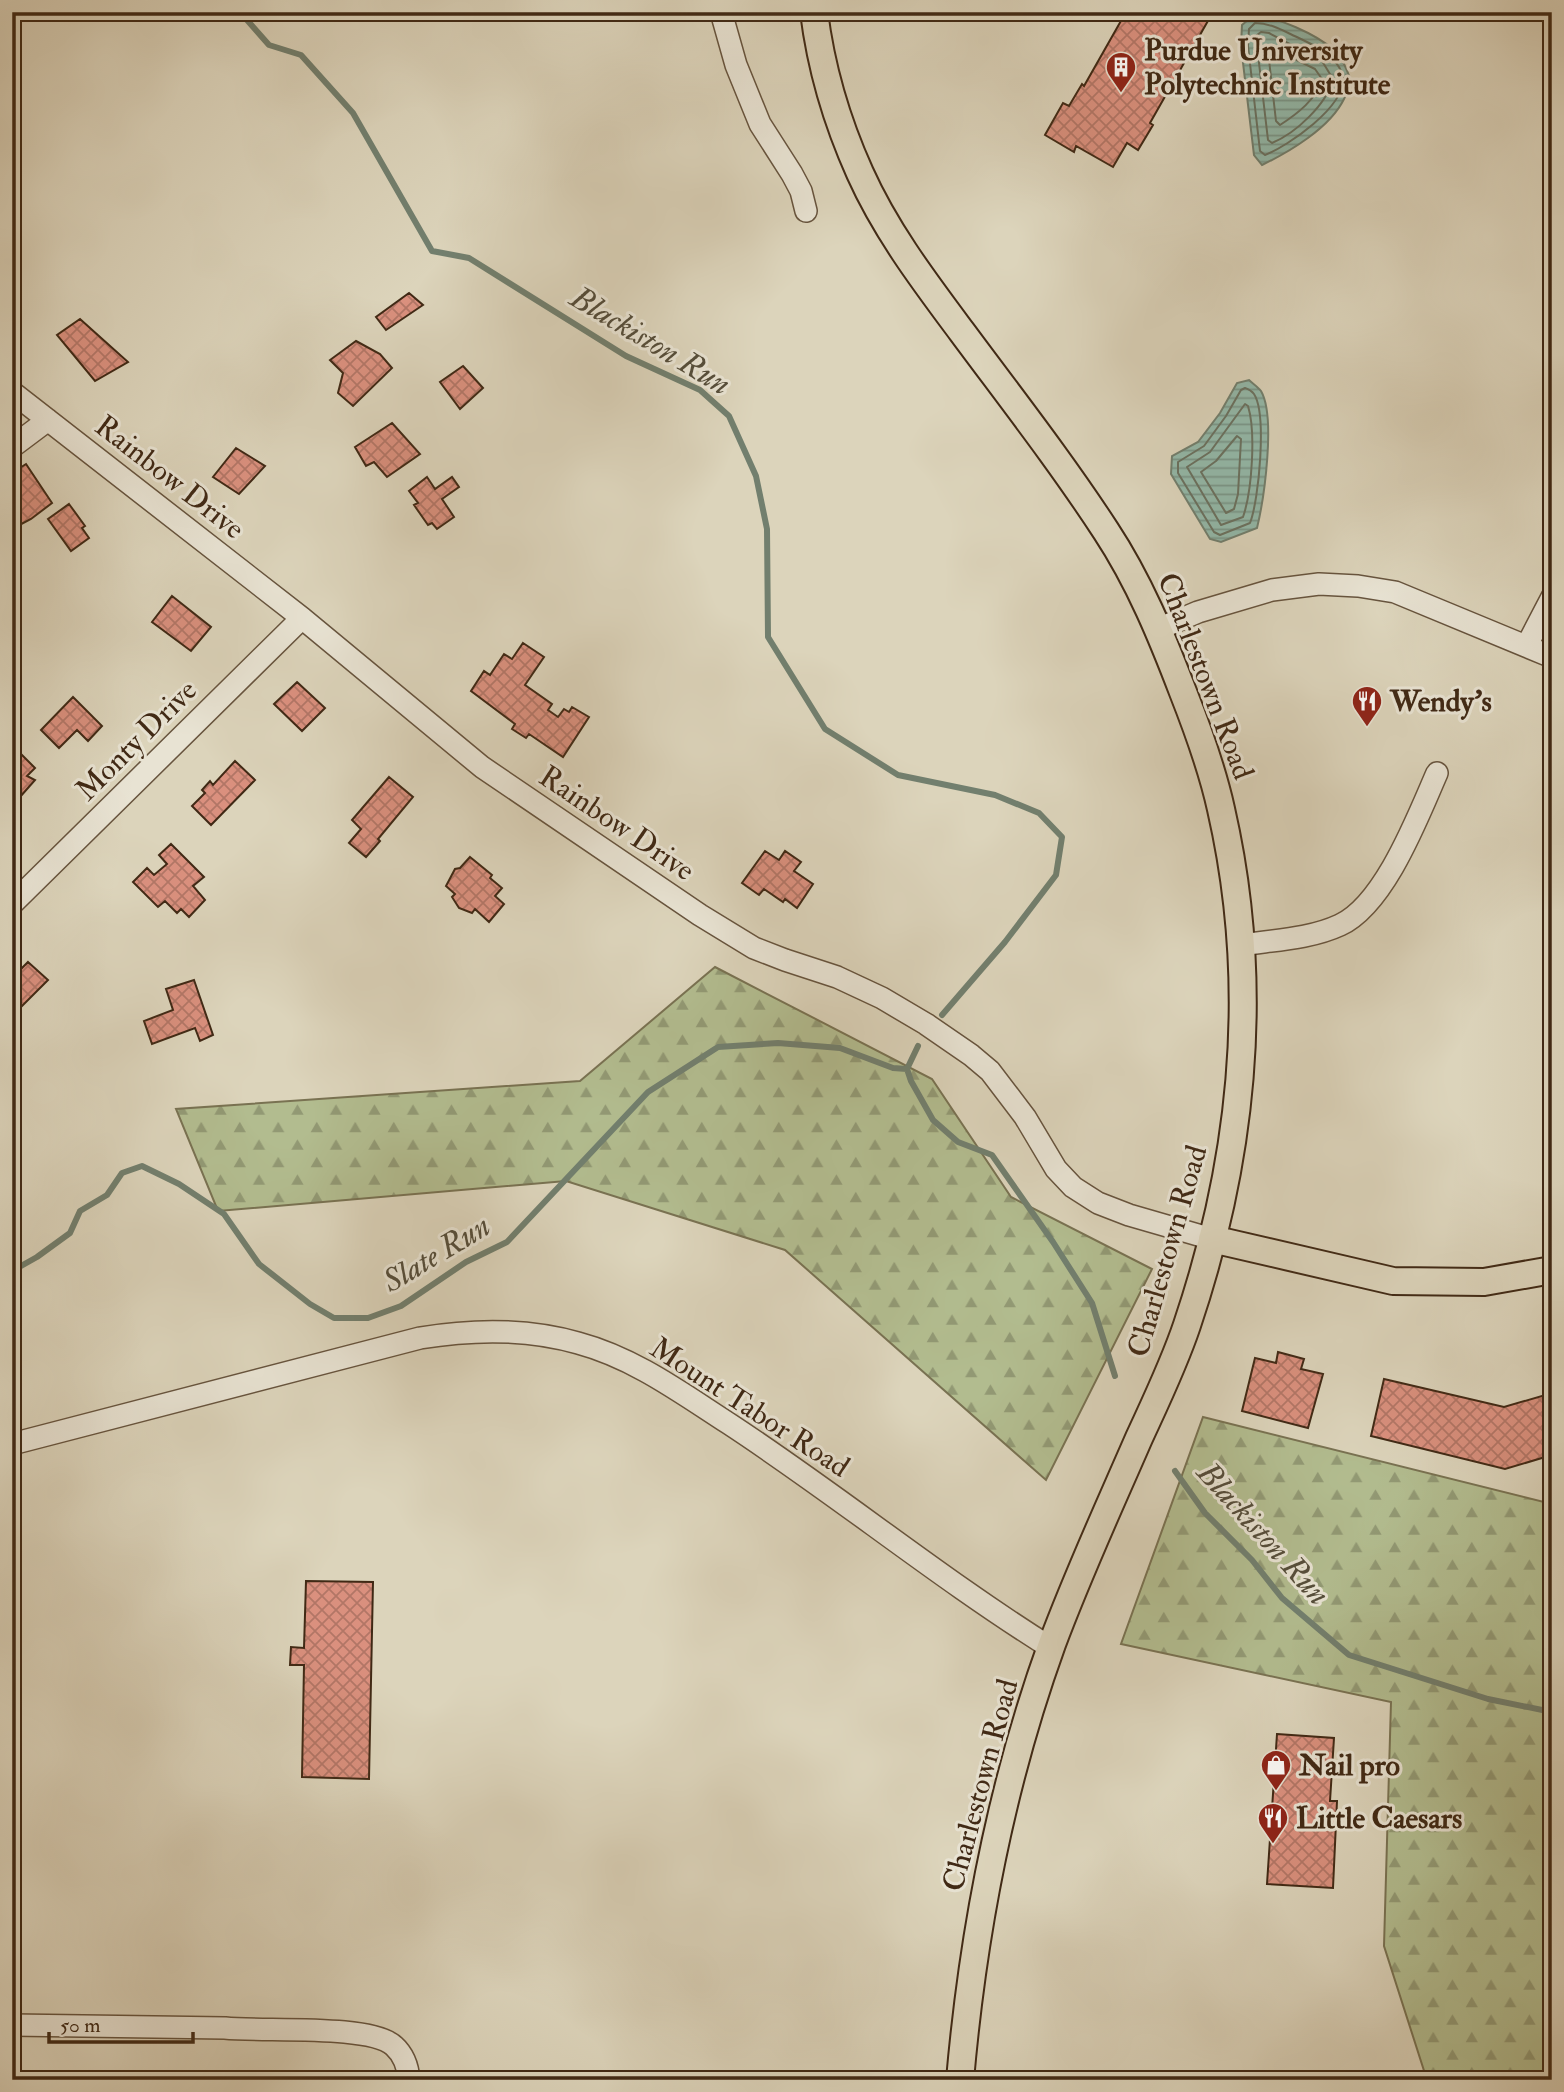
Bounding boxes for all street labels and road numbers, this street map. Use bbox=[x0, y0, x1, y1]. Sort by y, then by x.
street label: Rainbow Drive bbox=[88, 408, 252, 547]
street label: Charlestown Road bbox=[1149, 568, 1262, 785]
street label: Monty Drive bbox=[68, 672, 205, 809]
street label: Rainbow Drive bbox=[532, 758, 702, 889]
street label: Charlestown Road bbox=[1120, 1141, 1215, 1361]
street label: Mount Tabor Road bbox=[643, 1329, 857, 1486]
street label: Charlestown Road bbox=[934, 1675, 1027, 1895]

